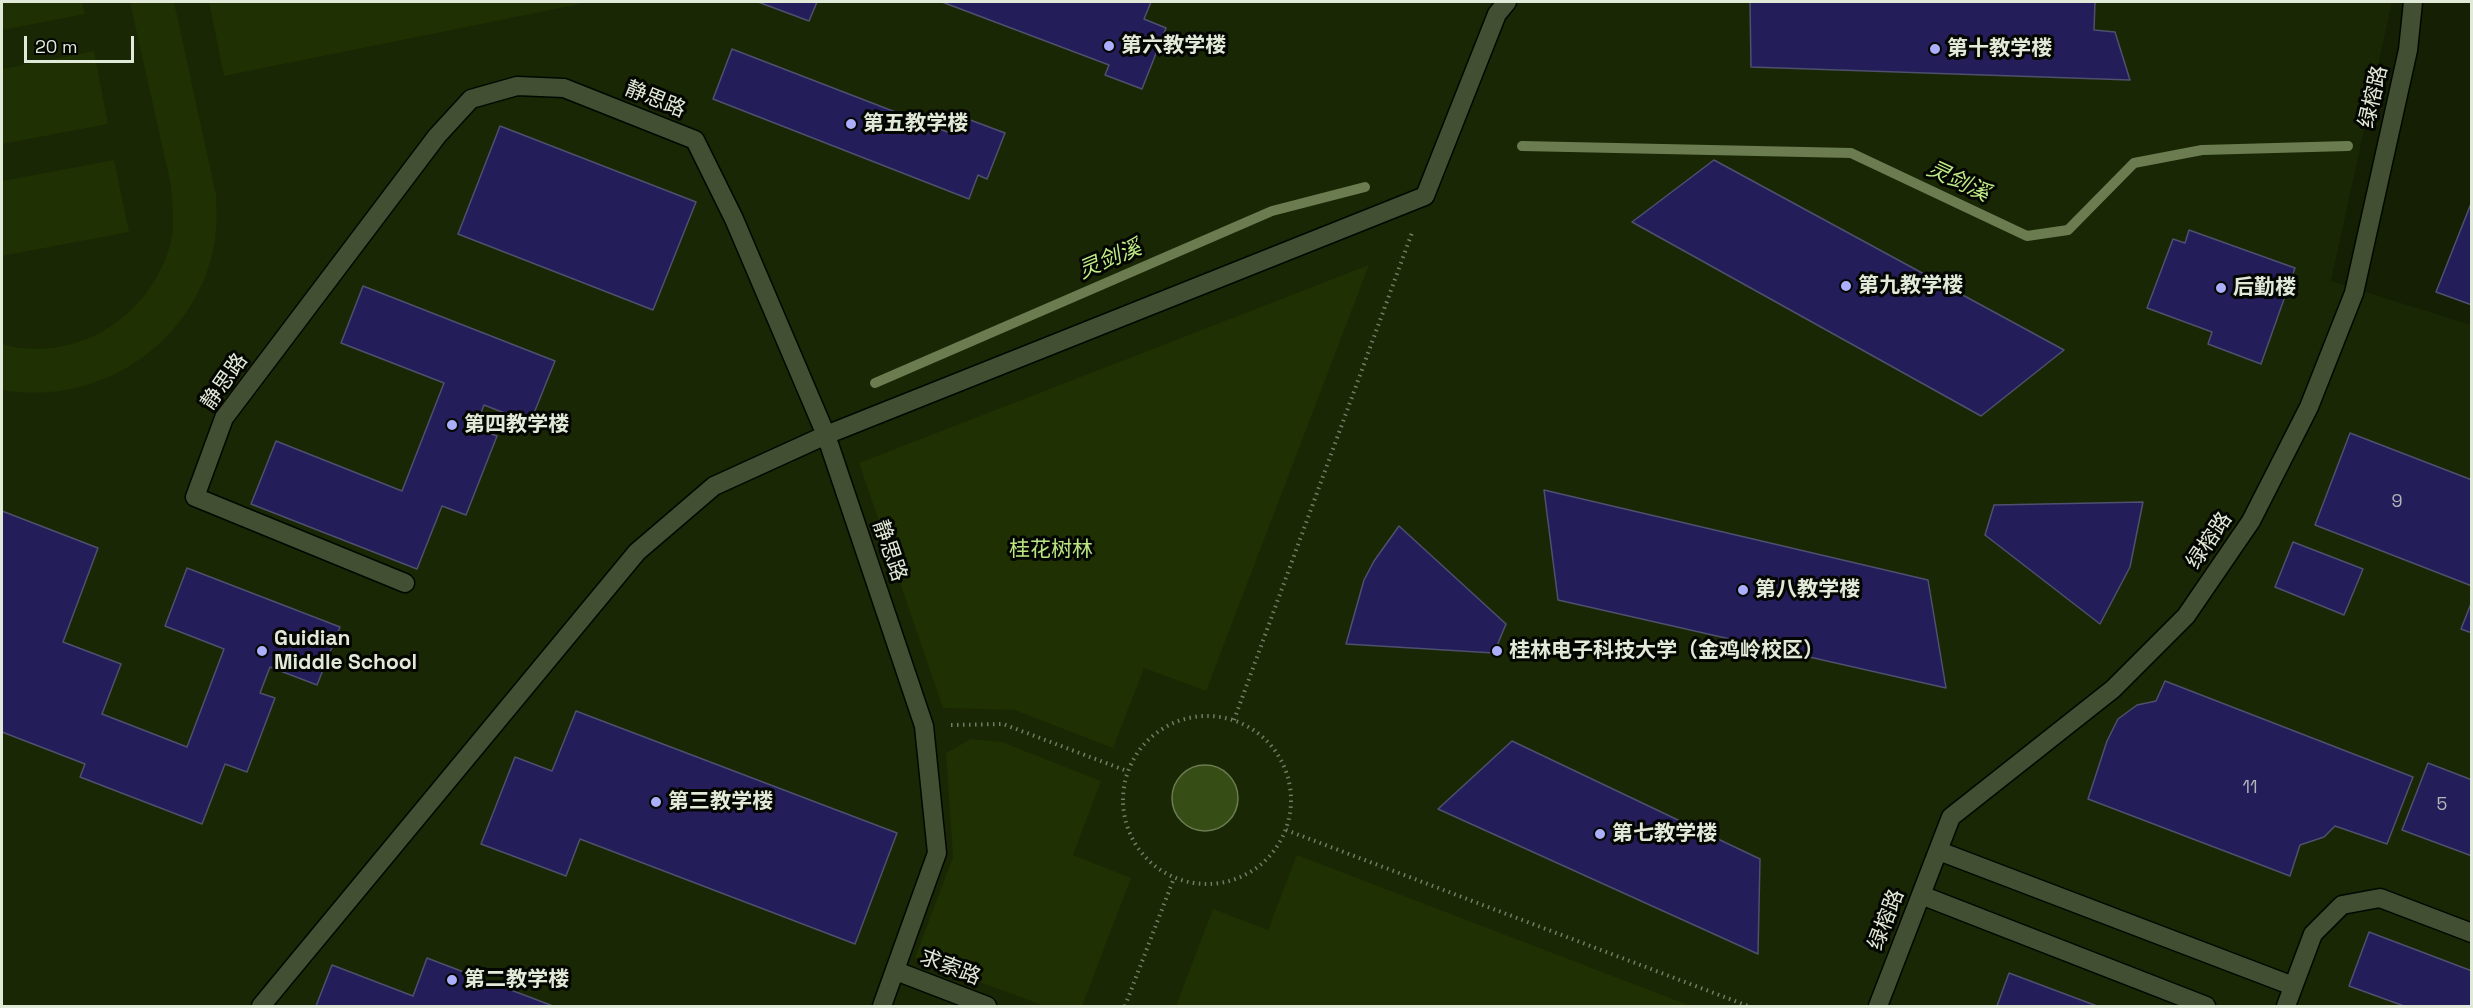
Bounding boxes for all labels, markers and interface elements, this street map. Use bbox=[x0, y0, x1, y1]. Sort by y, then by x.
scale bar bbox=[27, 24, 136, 62]
place label: 第六教学楼 bbox=[1121, 33, 1226, 59]
text: 20 m bbox=[35, 35, 78, 58]
place label: 第十教学楼 bbox=[1947, 36, 2052, 62]
marker: 第六教学楼 bbox=[1102, 39, 1116, 53]
marker: 第十教学楼 bbox=[1928, 42, 1942, 56]
street label: 绿榕路 bbox=[2355, 63, 2393, 131]
street label: 静思路 bbox=[621, 77, 689, 123]
place label: 第五教学楼 bbox=[863, 111, 968, 137]
marker: 第五教学楼 bbox=[844, 117, 858, 131]
water label: 灵剑溪 bbox=[1923, 156, 1993, 208]
water label: 灵剑溪 bbox=[1074, 235, 1146, 285]
place label: 第九教学楼 bbox=[1858, 273, 1963, 299]
place label: 后勤楼 bbox=[2233, 275, 2296, 301]
marker: 第九教学楼 bbox=[1839, 279, 1853, 293]
marker: 后勤楼 bbox=[2214, 281, 2228, 295]
street label: 静思路 bbox=[197, 349, 253, 415]
place label: 第四教学楼 bbox=[464, 412, 569, 438]
marker: 第四教学楼 bbox=[445, 418, 459, 432]
house number: 9 bbox=[2391, 491, 2403, 513]
street label: 绿榕路 bbox=[2182, 508, 2238, 574]
street label: 静思路 bbox=[867, 517, 911, 585]
park label: 桂花树林 bbox=[1009, 537, 1093, 563]
place label: 第八教学楼 bbox=[1755, 577, 1860, 603]
marker: 第八教学楼 bbox=[1736, 583, 1750, 597]
place label: Guidian Middle School bbox=[274, 626, 417, 676]
place label: 桂林电子科技大学（金鸡岭校区） bbox=[1509, 638, 1824, 664]
marker: Guidian Middle School bbox=[255, 644, 269, 658]
marker: 桂林电子科技大学（金鸡岭校区） bbox=[1490, 644, 1504, 658]
house number: 11 bbox=[2242, 777, 2258, 799]
place label: 第三教学楼 bbox=[668, 789, 773, 815]
house number: 5 bbox=[2437, 794, 2447, 816]
marker: 第三教学楼 bbox=[649, 795, 663, 809]
place label: 第七教学楼 bbox=[1612, 821, 1717, 847]
marker: 第七教学楼 bbox=[1593, 827, 1607, 841]
street label: 绿榕路 bbox=[1864, 886, 1910, 954]
street label: 求索路 bbox=[916, 945, 984, 991]
place label: 第二教学楼 bbox=[464, 967, 569, 993]
marker: 第二教学楼 bbox=[445, 973, 459, 987]

